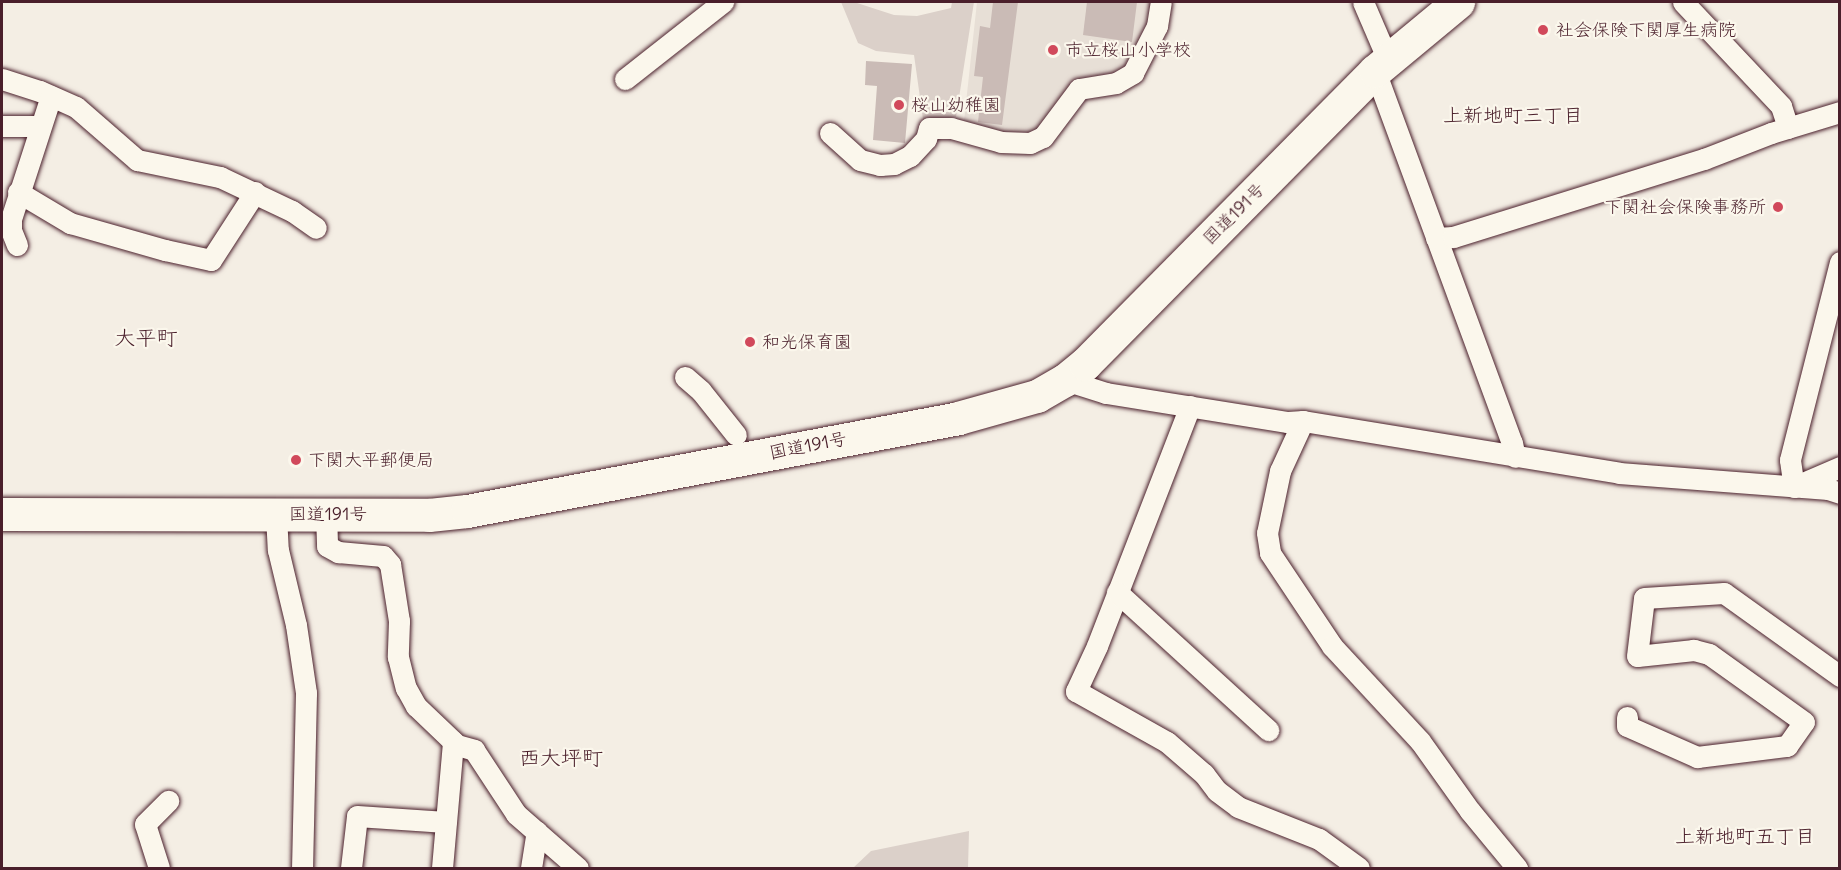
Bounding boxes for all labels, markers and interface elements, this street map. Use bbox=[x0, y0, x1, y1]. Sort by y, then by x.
place label: 社会保険下関厚生病院 bbox=[1556, 19, 1736, 41]
marker: 社会保険下関厚生病院 bbox=[1534, 21, 1552, 39]
place label: 市立桜山小学校 bbox=[1065, 39, 1191, 61]
marker: 市立桜山小学校 bbox=[1046, 43, 1060, 57]
place label: 桜山幼稚園 bbox=[911, 94, 1001, 116]
marker: 桜山幼稚園 bbox=[892, 98, 906, 112]
district label: 上新地町三丁目 bbox=[1443, 102, 1583, 126]
street label: 国道191号 bbox=[1199, 179, 1269, 249]
place label: 下関社会保険事務所 bbox=[1604, 196, 1766, 218]
marker: 下関社会保険事務所 bbox=[1771, 200, 1785, 214]
district label: 大平町 bbox=[115, 325, 177, 351]
place label: 和光保育園 bbox=[762, 331, 852, 353]
marker: 和光保育園 bbox=[743, 335, 757, 349]
street label: 国道191号 bbox=[767, 428, 849, 464]
place label: 下関大平郵便局 bbox=[308, 449, 434, 471]
marker: 下関大平郵便局 bbox=[289, 453, 303, 467]
street label: 国道191号 bbox=[289, 503, 367, 525]
district label: 西大坪町 bbox=[519, 745, 603, 771]
district label: 上新地町五丁目 bbox=[1675, 823, 1815, 847]

